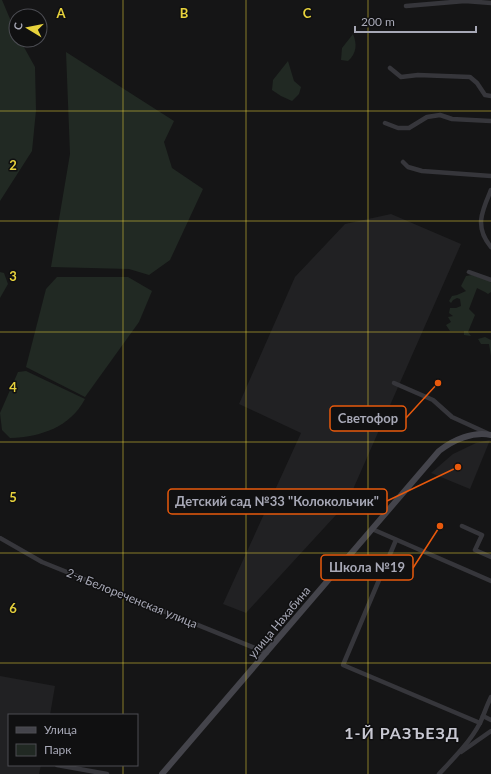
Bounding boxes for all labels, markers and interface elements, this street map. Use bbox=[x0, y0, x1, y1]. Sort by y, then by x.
text: A bbox=[55, 5, 66, 21]
text: B bbox=[180, 5, 189, 21]
text: C bbox=[303, 5, 312, 21]
north arrow bbox=[8, 8, 48, 48]
scale bar bbox=[355, 8, 476, 34]
text: 200 m bbox=[361, 14, 395, 29]
text: С bbox=[11, 21, 25, 31]
text: 2 bbox=[9, 157, 17, 173]
text: 3 bbox=[9, 268, 17, 284]
text: 4 bbox=[9, 379, 17, 395]
callout: Светофор bbox=[330, 406, 406, 431]
text: Светофор bbox=[338, 410, 398, 426]
text: 5 bbox=[9, 489, 17, 505]
callout: Детский сад №33 "Колокольчик" bbox=[168, 489, 387, 514]
text: Детский сад №33 "Колокольчик" bbox=[175, 493, 379, 509]
callout: Школа №19 bbox=[321, 555, 413, 580]
text: Школа №19 bbox=[329, 559, 405, 575]
street label: 2-я Белореченская улица bbox=[64, 565, 200, 631]
street label: улица Нахабина bbox=[245, 583, 313, 661]
text: 6 bbox=[9, 600, 17, 616]
legend bbox=[8, 714, 138, 766]
text: Улица bbox=[44, 722, 77, 737]
district label: 1-Й РАЗЪЕЗД bbox=[344, 723, 460, 742]
text: Парк bbox=[44, 742, 72, 757]

